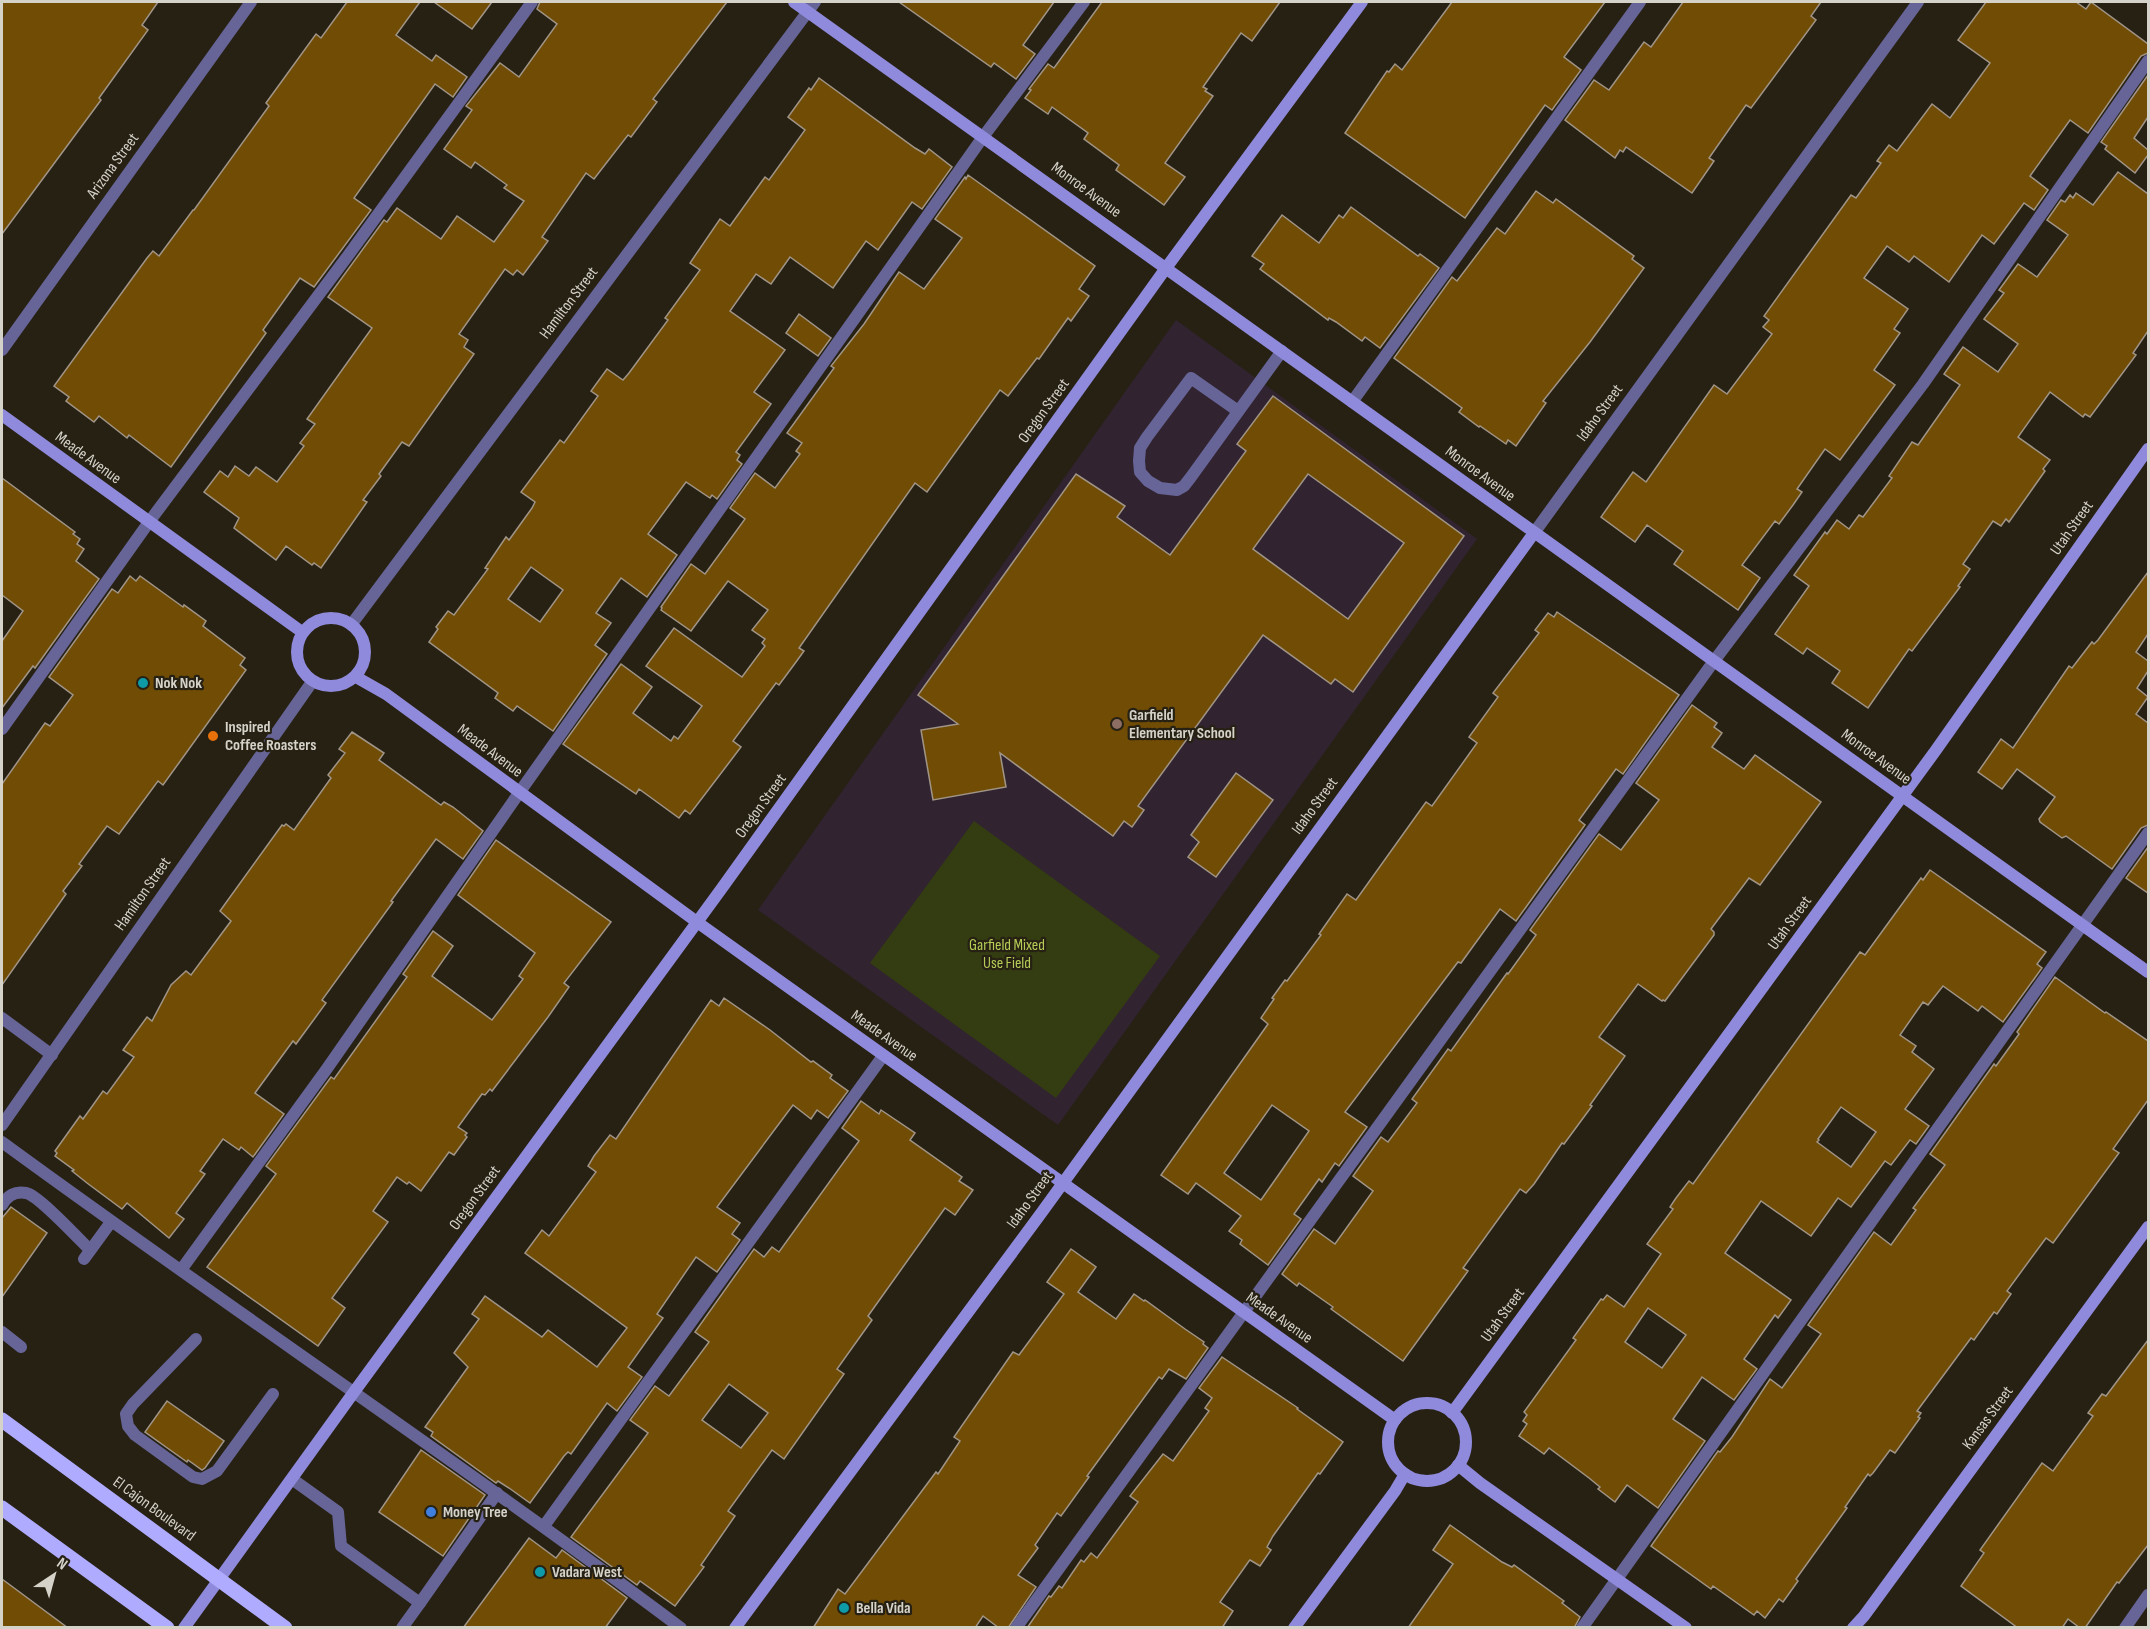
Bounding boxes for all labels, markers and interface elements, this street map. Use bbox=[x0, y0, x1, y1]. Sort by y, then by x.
street label: Arizona Street bbox=[82, 130, 143, 203]
street label: Monroe Avenue bbox=[1047, 158, 1125, 222]
street label: Hamilton Street bbox=[536, 263, 602, 343]
street label: Oregon Street bbox=[1014, 375, 1074, 447]
street label: Idaho Street bbox=[1573, 381, 1627, 445]
street label: Meade Avenue bbox=[51, 428, 125, 488]
street label: Monroe Avenue bbox=[1441, 442, 1519, 506]
street label: Utah Street bbox=[2046, 497, 2098, 559]
place label: Nok Nok bbox=[155, 674, 202, 693]
marker: Nok Nok bbox=[136, 676, 150, 690]
place label: Garfield Elementary School bbox=[1129, 706, 1235, 743]
marker: Garfield Elementary School bbox=[1110, 717, 1124, 731]
place label: Inspired Coffee Roasters bbox=[225, 718, 316, 755]
street label: Meade Avenue bbox=[454, 720, 526, 782]
street label: Monroe Avenue bbox=[1837, 725, 1915, 789]
marker: Inspired Coffee Roasters bbox=[206, 729, 220, 743]
street label: Oregon Street bbox=[731, 770, 791, 842]
street label: Idaho Street bbox=[1288, 774, 1342, 838]
street label: Hamilton Street bbox=[111, 854, 175, 934]
street label: Utah Street bbox=[1764, 892, 1816, 954]
park label: Garfield Mixed Use Field bbox=[969, 936, 1045, 973]
street label: Meade Avenue bbox=[847, 1006, 921, 1066]
street label: Oregon Street bbox=[445, 1162, 505, 1234]
street label: Idaho Street bbox=[1003, 1168, 1057, 1232]
street label: Utah Street bbox=[1477, 1284, 1529, 1346]
street label: Meade Avenue bbox=[1242, 1288, 1316, 1348]
street label: Kansas Street bbox=[1959, 1382, 2018, 1454]
street label: El Cajon Boulevard bbox=[109, 1473, 199, 1545]
place label: Money Tree bbox=[443, 1503, 508, 1522]
marker: Money Tree bbox=[424, 1505, 438, 1519]
north arrow bbox=[24, 1545, 84, 1605]
text: N bbox=[53, 1554, 71, 1574]
place label: Vadara West bbox=[552, 1563, 622, 1582]
marker: Vadara West bbox=[533, 1565, 547, 1579]
place label: Bella Vida bbox=[856, 1599, 911, 1618]
marker: Bella Vida bbox=[837, 1601, 851, 1615]

